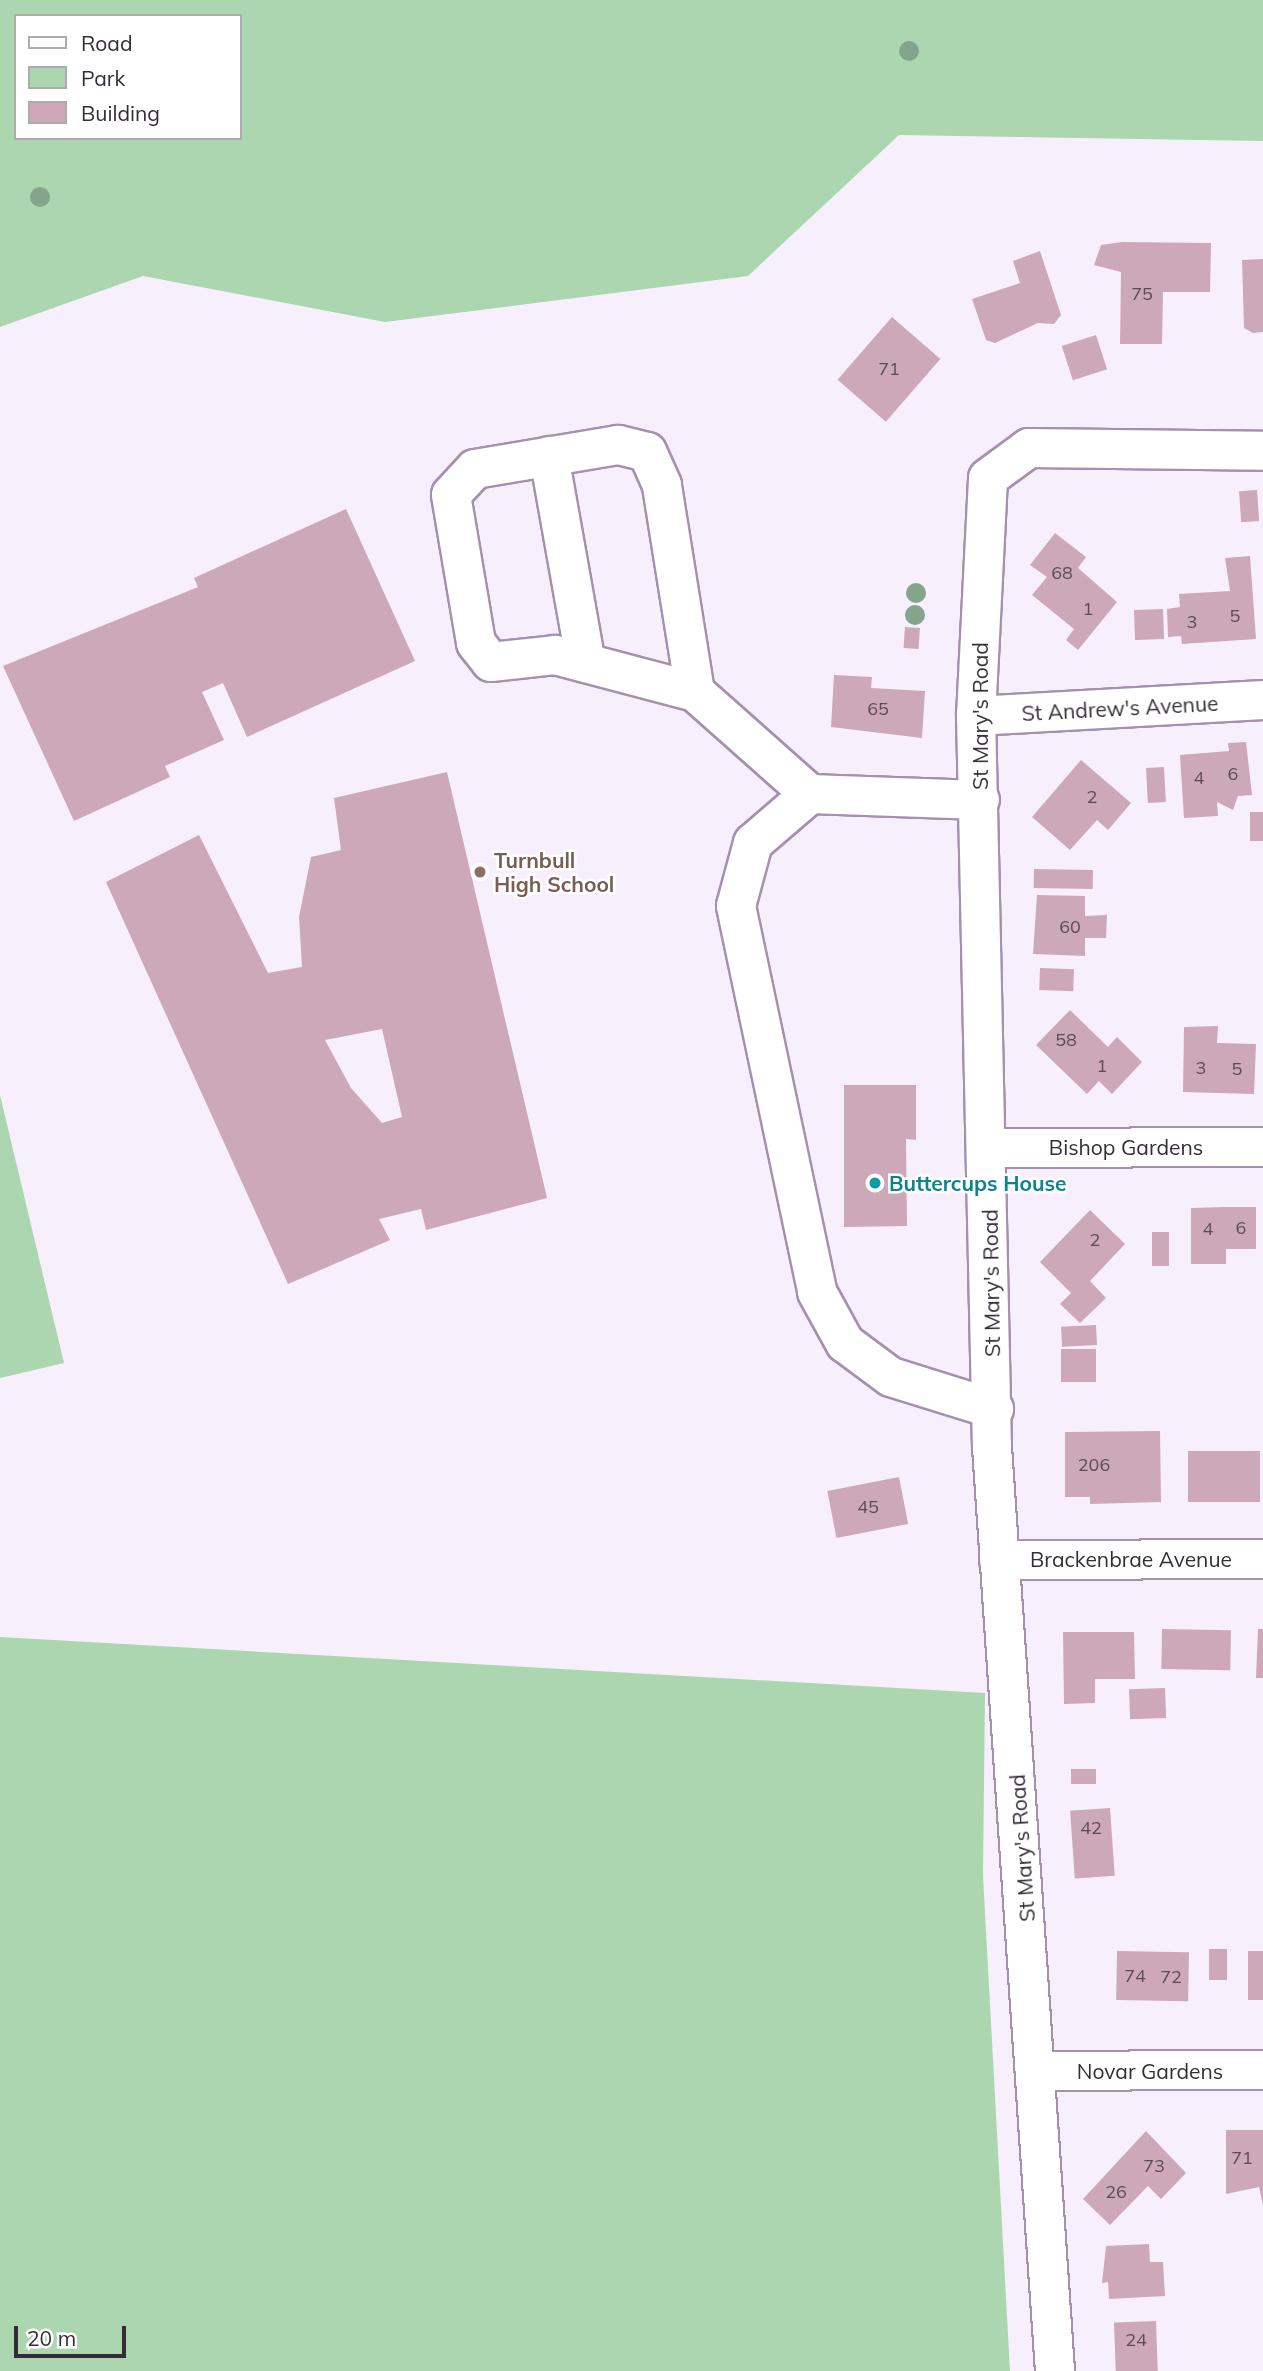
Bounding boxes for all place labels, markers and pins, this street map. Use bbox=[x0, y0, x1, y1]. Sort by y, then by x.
place label: Turnbull High School bbox=[494, 847, 614, 897]
marker: Turnbull High School bbox=[472, 864, 488, 880]
place label: Buttercups House bbox=[889, 1170, 1066, 1196]
marker: Buttercups House bbox=[867, 1175, 883, 1191]

